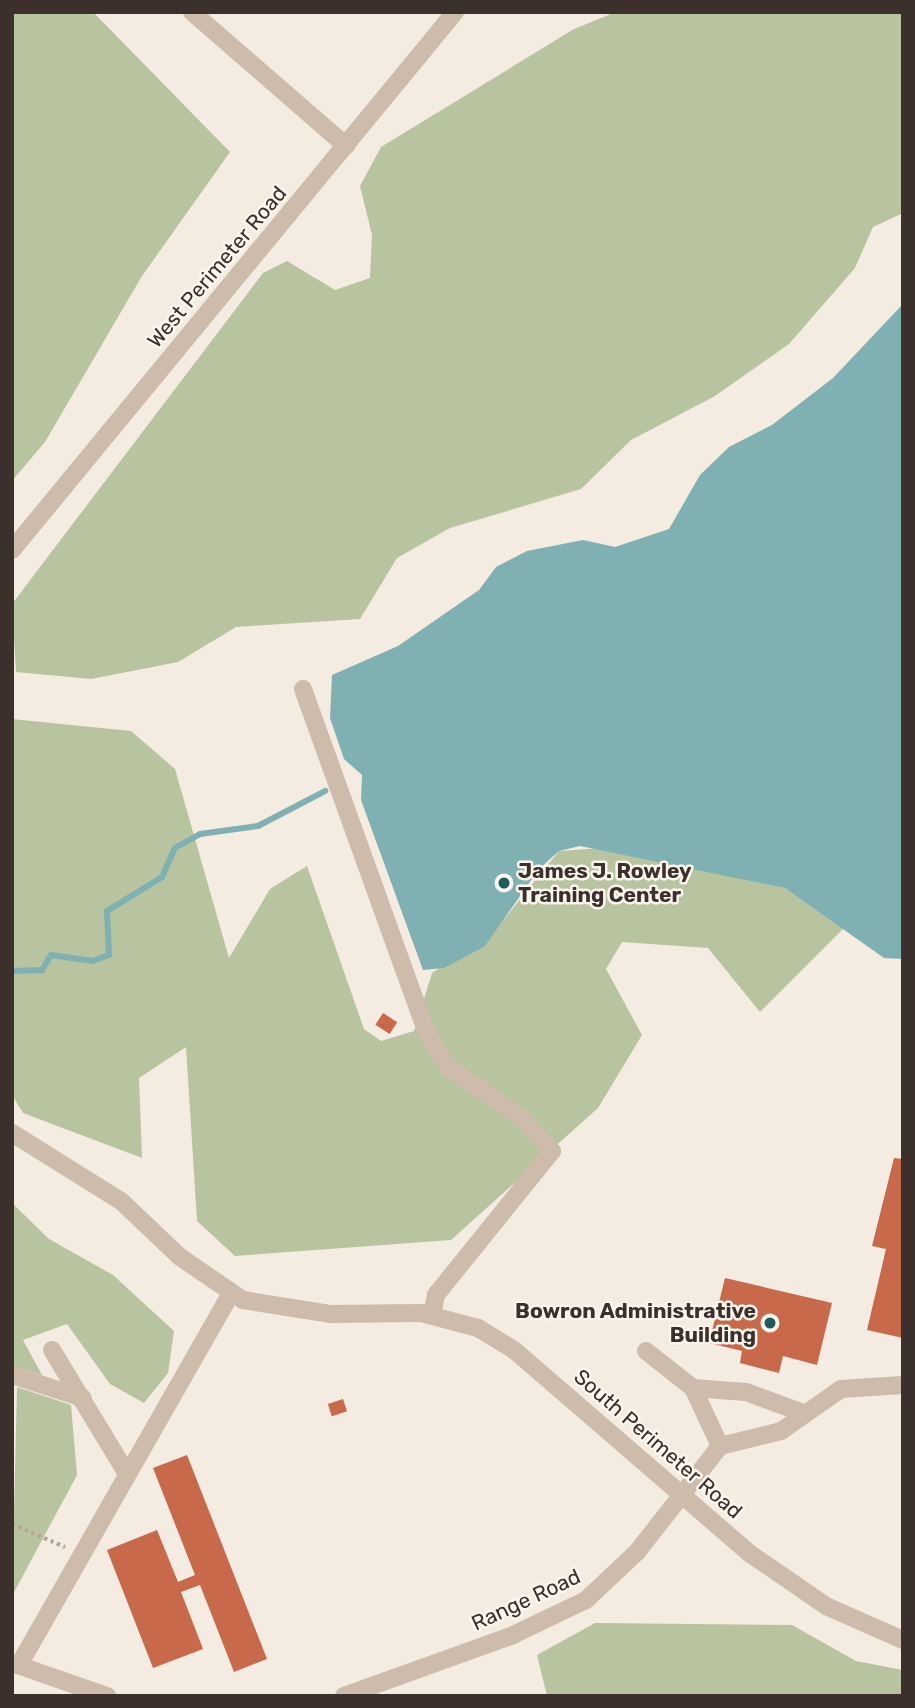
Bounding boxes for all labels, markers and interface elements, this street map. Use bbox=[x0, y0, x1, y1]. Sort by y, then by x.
street label: West Perimeter Road bbox=[142, 181, 292, 353]
place label: James J. Rowley Training Center bbox=[518, 858, 691, 908]
marker: James J. Rowley Training Center bbox=[496, 875, 512, 891]
place label: Bowron Administrative Building bbox=[515, 1298, 756, 1348]
marker: Bowron Administrative Building bbox=[762, 1315, 778, 1331]
street label: South Perimeter Road bbox=[568, 1364, 748, 1524]
street label: Range Road bbox=[468, 1564, 584, 1636]

